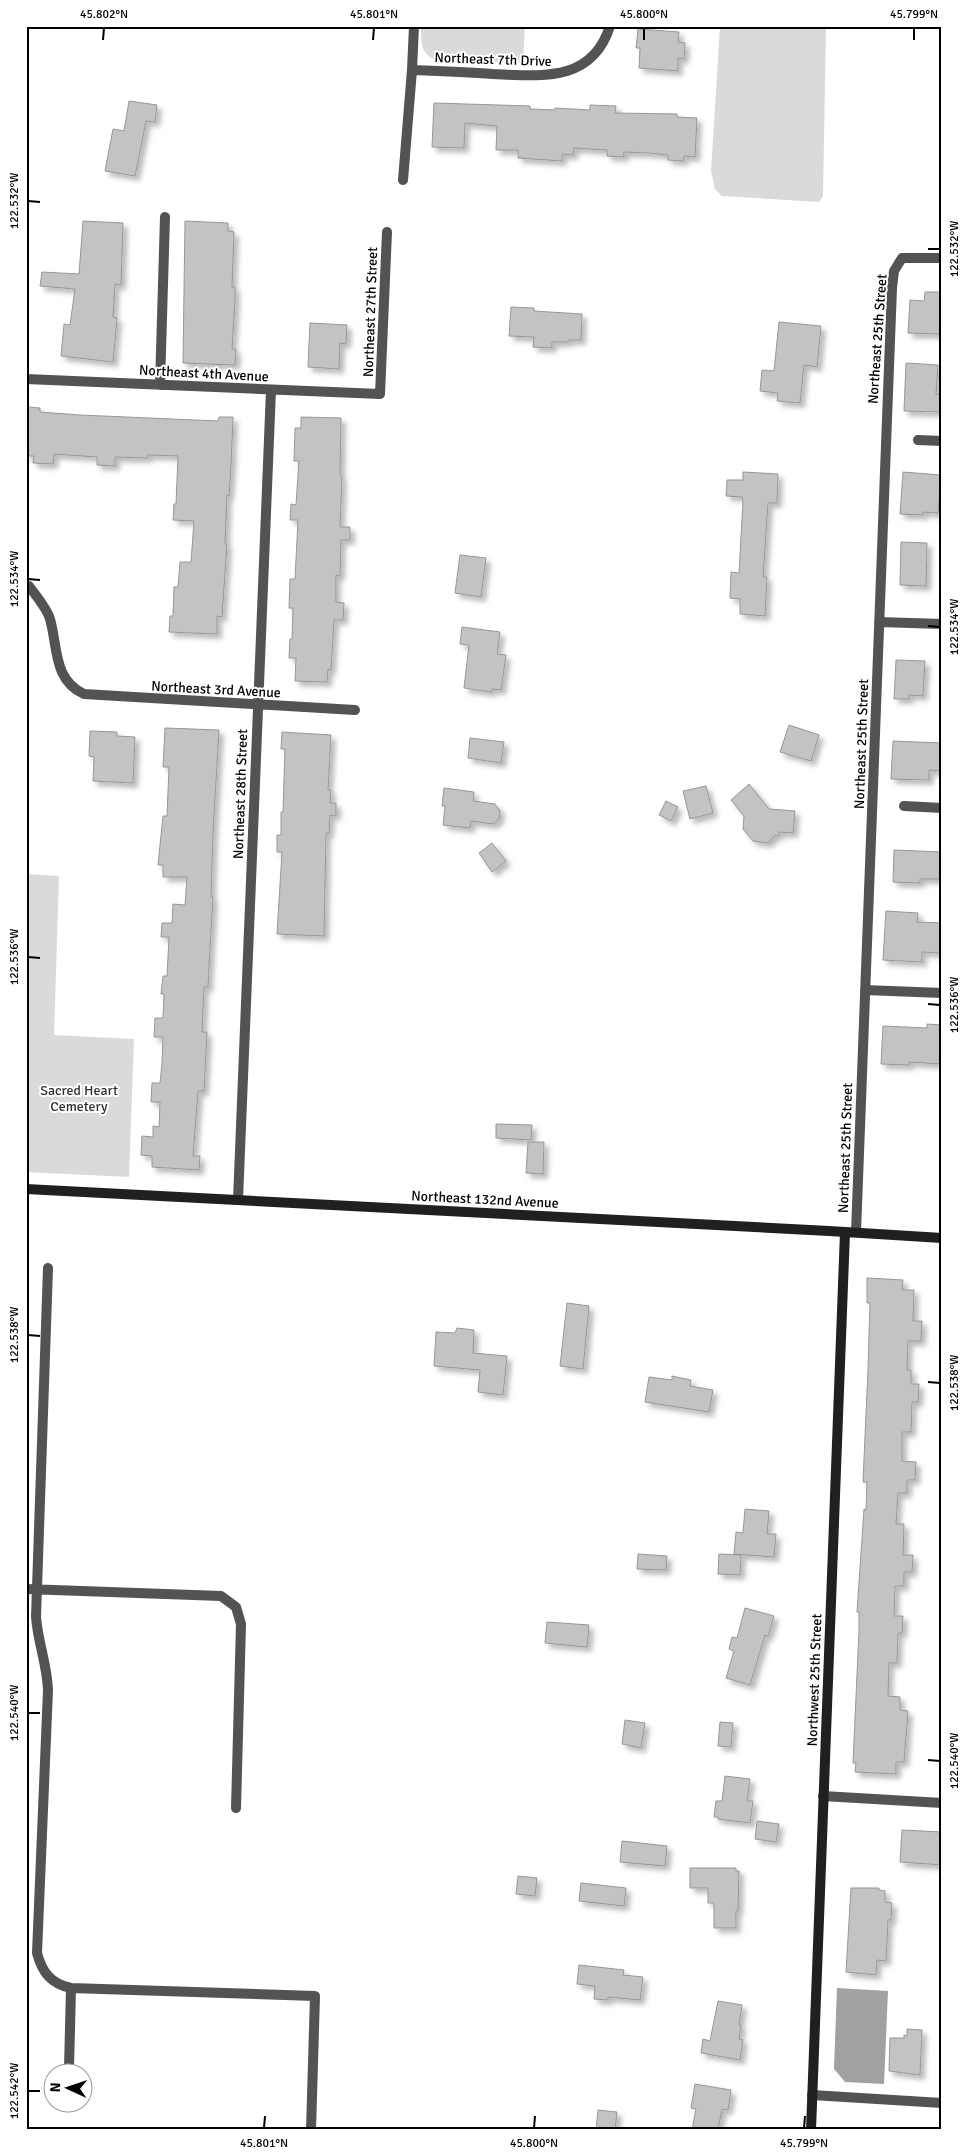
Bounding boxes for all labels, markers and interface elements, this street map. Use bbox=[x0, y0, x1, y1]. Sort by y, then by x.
text: 45.802°N bbox=[80, 7, 128, 22]
text: 45.801°N bbox=[350, 7, 398, 22]
text: 45.800°N bbox=[620, 7, 668, 22]
text: 45.799°N bbox=[890, 7, 938, 22]
street label: Northeast 7th Drive bbox=[434, 49, 552, 70]
text: 122.532°W bbox=[7, 173, 22, 229]
text: 122.532°W bbox=[947, 221, 962, 277]
street label: Northeast 27th Street bbox=[360, 247, 381, 377]
street label: Northeast 25th Street bbox=[864, 273, 891, 405]
street label: Northeast 4th Avenue bbox=[139, 362, 269, 385]
text: 122.534°W bbox=[7, 551, 22, 607]
text: 122.534°W bbox=[947, 599, 962, 655]
street label: Northeast 3rd Avenue bbox=[151, 678, 281, 701]
street label: Northeast 25th Street bbox=[851, 679, 872, 809]
street label: Northeast 28th Street bbox=[230, 729, 251, 859]
text: 122.536°W bbox=[7, 929, 22, 985]
text: 122.536°W bbox=[947, 977, 962, 1033]
park label: Sacred Heart Cemetery bbox=[40, 1082, 118, 1115]
street label: Northeast 25th Street bbox=[835, 1083, 856, 1213]
street label: Northeast 132nd Avenue bbox=[411, 1187, 559, 1212]
text: 122.538°W bbox=[7, 1307, 22, 1363]
text: 122.538°W bbox=[947, 1355, 962, 1411]
street label: Northwest 25th Street bbox=[804, 1613, 825, 1747]
text: 122.540°W bbox=[7, 1685, 22, 1741]
text: 122.540°W bbox=[947, 1733, 962, 1789]
text: 122.542°W bbox=[7, 2063, 22, 2119]
north arrow bbox=[42, 2064, 92, 2114]
text: N bbox=[47, 2082, 64, 2093]
text: 45.801°N bbox=[240, 2136, 288, 2151]
text: 45.800°N bbox=[510, 2136, 558, 2151]
text: 45.799°N bbox=[780, 2136, 828, 2151]

